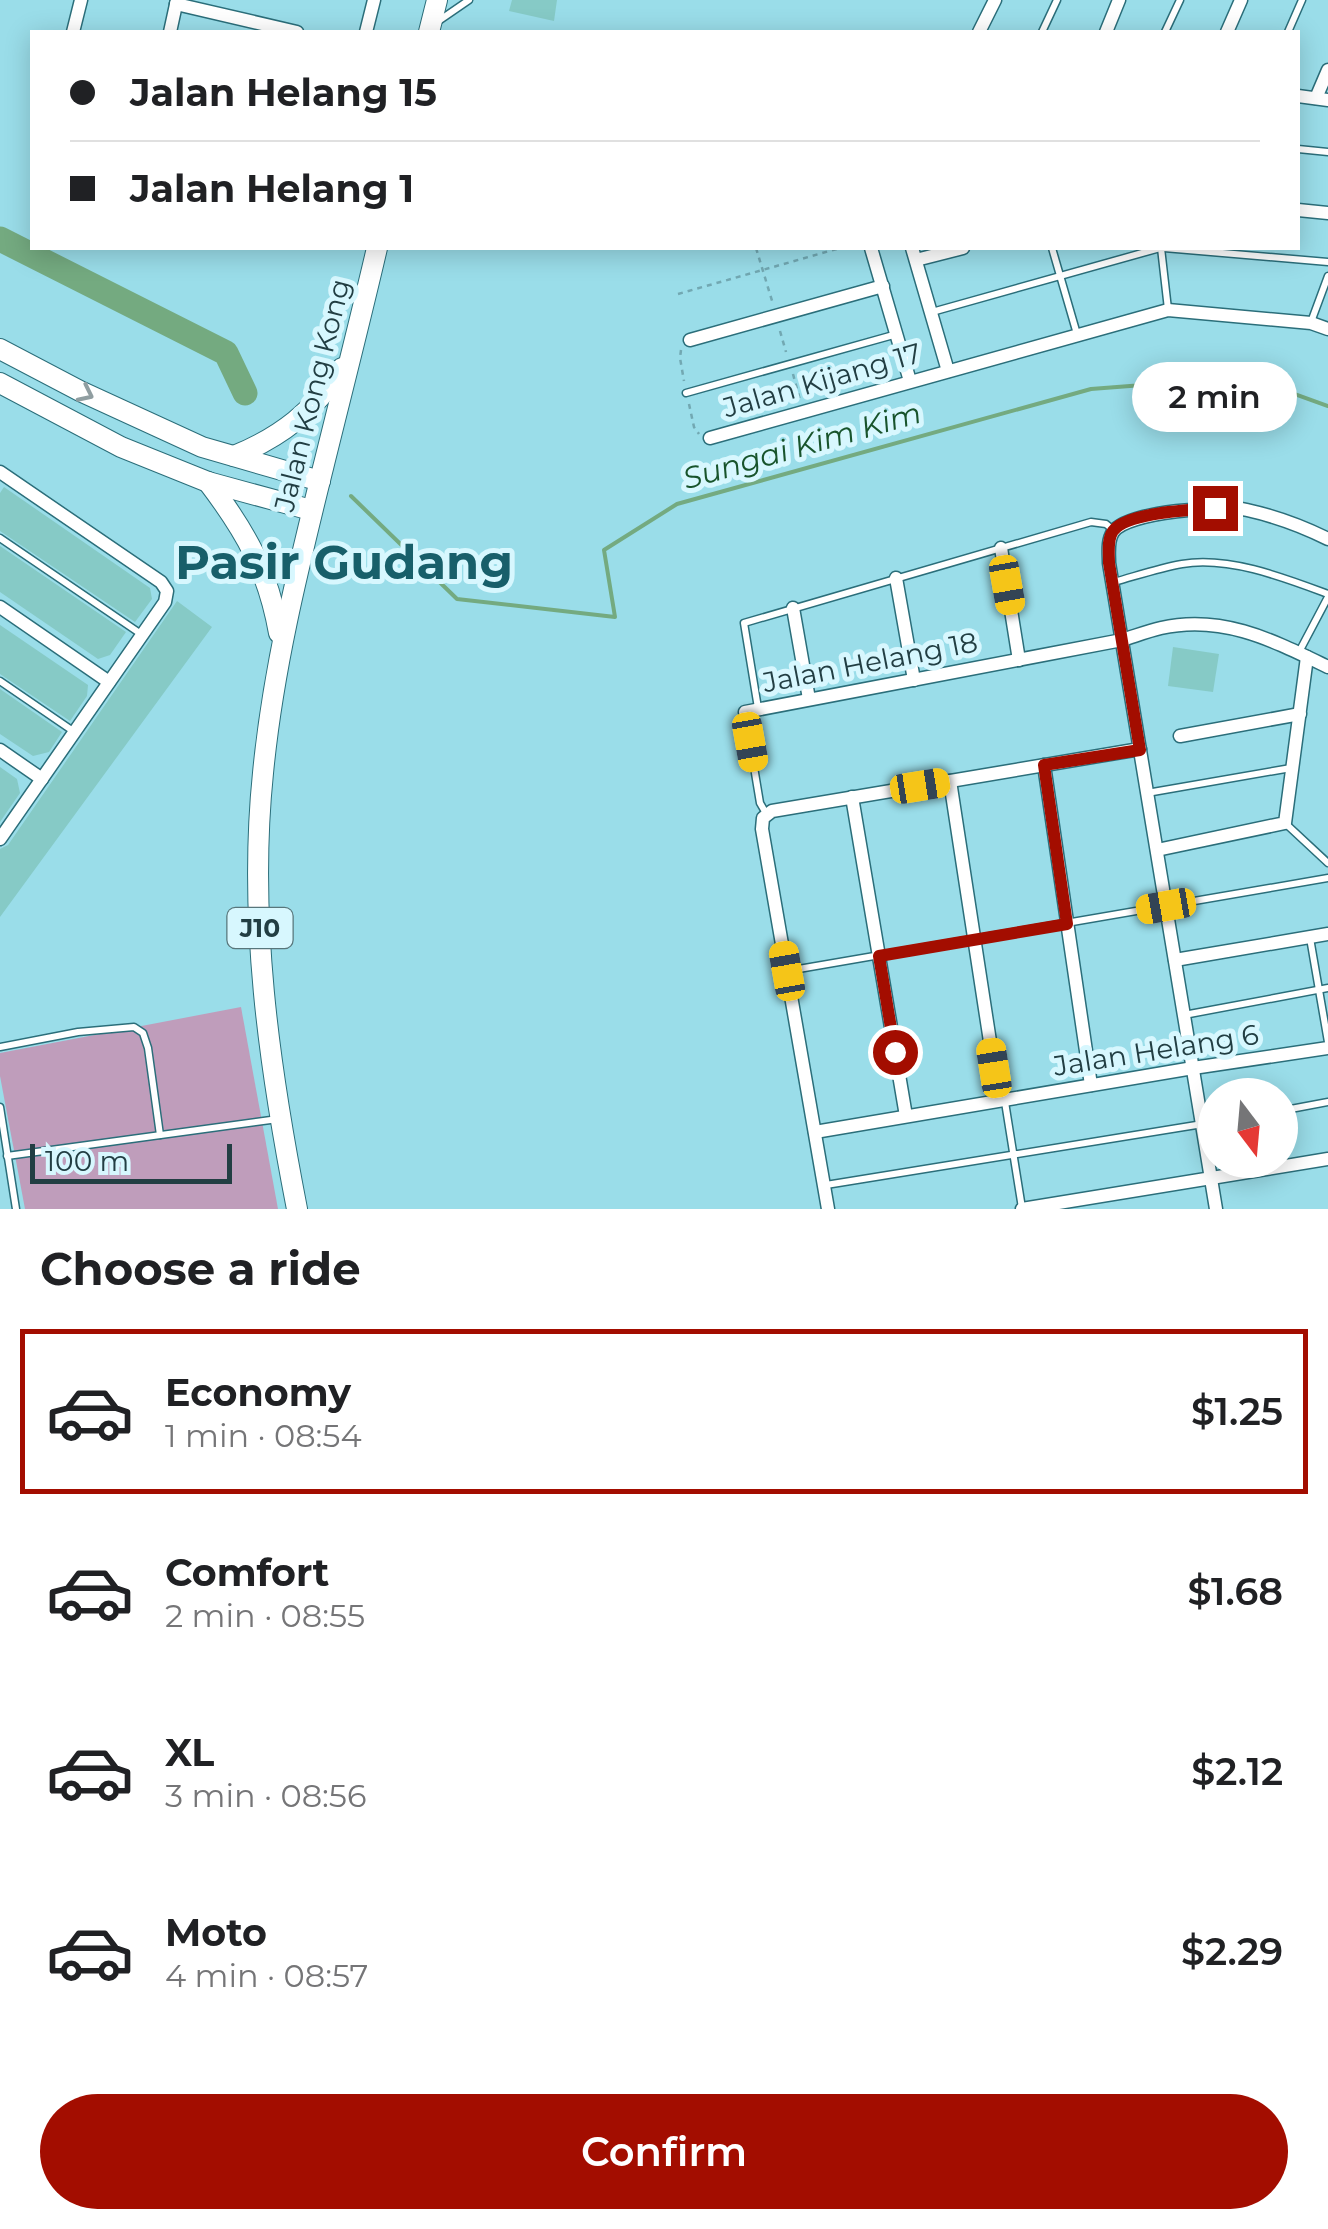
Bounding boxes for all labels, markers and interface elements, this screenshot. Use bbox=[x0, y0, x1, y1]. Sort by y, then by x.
text: Jalan Helang 15 bbox=[130, 69, 437, 116]
text: Jalan Helang 1 bbox=[130, 165, 414, 212]
street label: Jalan Kong Kong bbox=[266, 275, 357, 516]
street label: Jalan Kijang 17 bbox=[718, 335, 925, 425]
callout: 2 min bbox=[1132, 363, 1298, 433]
text: 2 min bbox=[1168, 377, 1261, 416]
one-way arrow bbox=[76, 382, 94, 401]
water label: Sungai Kim Kim bbox=[679, 394, 925, 497]
route end bbox=[1193, 486, 1238, 531]
district label: Pasir Gudang bbox=[175, 533, 513, 591]
car bbox=[987, 553, 1027, 617]
street label: Jalan Helang 18 bbox=[759, 625, 980, 700]
car bbox=[730, 710, 770, 774]
car bbox=[888, 766, 952, 806]
car bbox=[1134, 886, 1198, 926]
road number: J10 bbox=[228, 908, 292, 948]
car bbox=[767, 939, 807, 1003]
street label: Jalan Helang 6 bbox=[1050, 1017, 1261, 1083]
route start bbox=[873, 1030, 918, 1075]
car bbox=[974, 1036, 1014, 1100]
north arrow bbox=[1198, 1078, 1298, 1178]
map controls bbox=[1198, 1078, 1298, 1178]
scale bar bbox=[30, 1139, 232, 1184]
text: 100 m bbox=[45, 1144, 129, 1178]
text: Choose a ride bbox=[40, 1241, 361, 1296]
icon: car bbox=[45, 1367, 135, 1457]
text: Economy bbox=[165, 1369, 351, 1416]
text: $1.25 bbox=[1191, 1388, 1283, 1435]
text: 1 min · 08:54 bbox=[165, 1416, 362, 1455]
icon: car bbox=[45, 1547, 135, 1637]
text: Comfort bbox=[165, 1549, 329, 1596]
text: $1.68 bbox=[1188, 1568, 1283, 1615]
text: 2 min · 08:55 bbox=[165, 1596, 365, 1635]
icon: car bbox=[45, 1727, 135, 1817]
text: XL bbox=[165, 1729, 214, 1776]
text: $2.12 bbox=[1191, 1748, 1283, 1795]
text: 3 min · 08:56 bbox=[165, 1776, 366, 1815]
icon: car bbox=[45, 1907, 135, 1997]
text: Moto bbox=[165, 1909, 267, 1956]
text: $2.29 bbox=[1181, 1928, 1283, 1975]
text: 4 min · 08:57 bbox=[165, 1956, 368, 1995]
button: Confirm bbox=[40, 2094, 1288, 2209]

